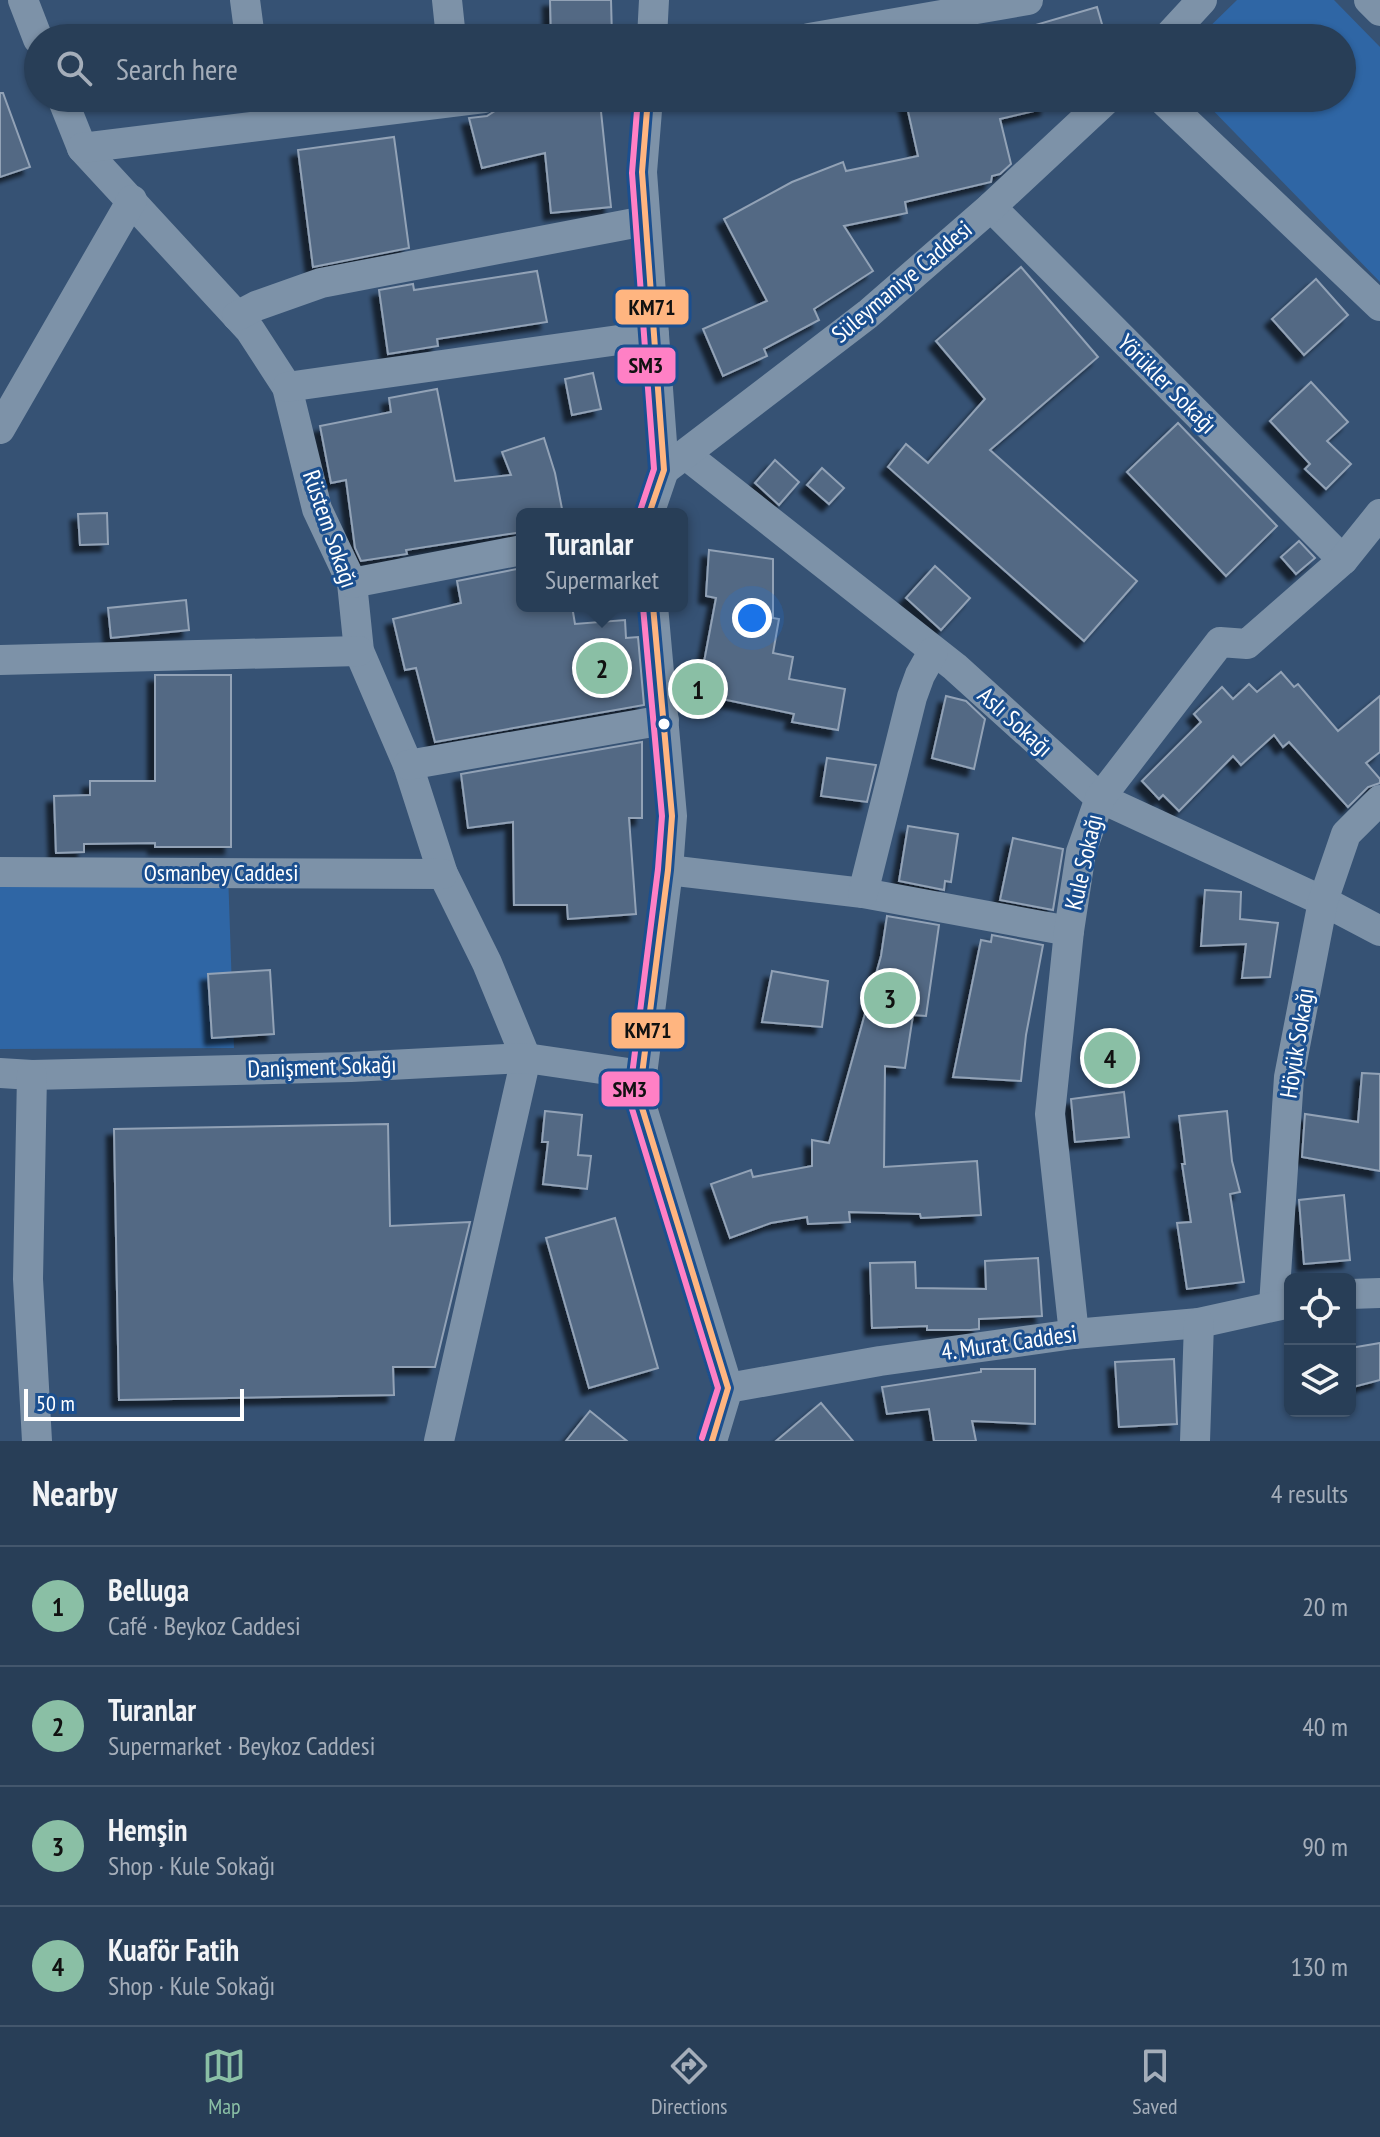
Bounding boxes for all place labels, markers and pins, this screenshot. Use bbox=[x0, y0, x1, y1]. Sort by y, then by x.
pin: 2 bbox=[576, 638, 628, 698]
pin: 1 bbox=[672, 659, 724, 719]
unlabelled marker bbox=[656, 716, 672, 732]
pin: 3 bbox=[864, 968, 916, 1028]
pin: 4 bbox=[1084, 1028, 1136, 1088]

